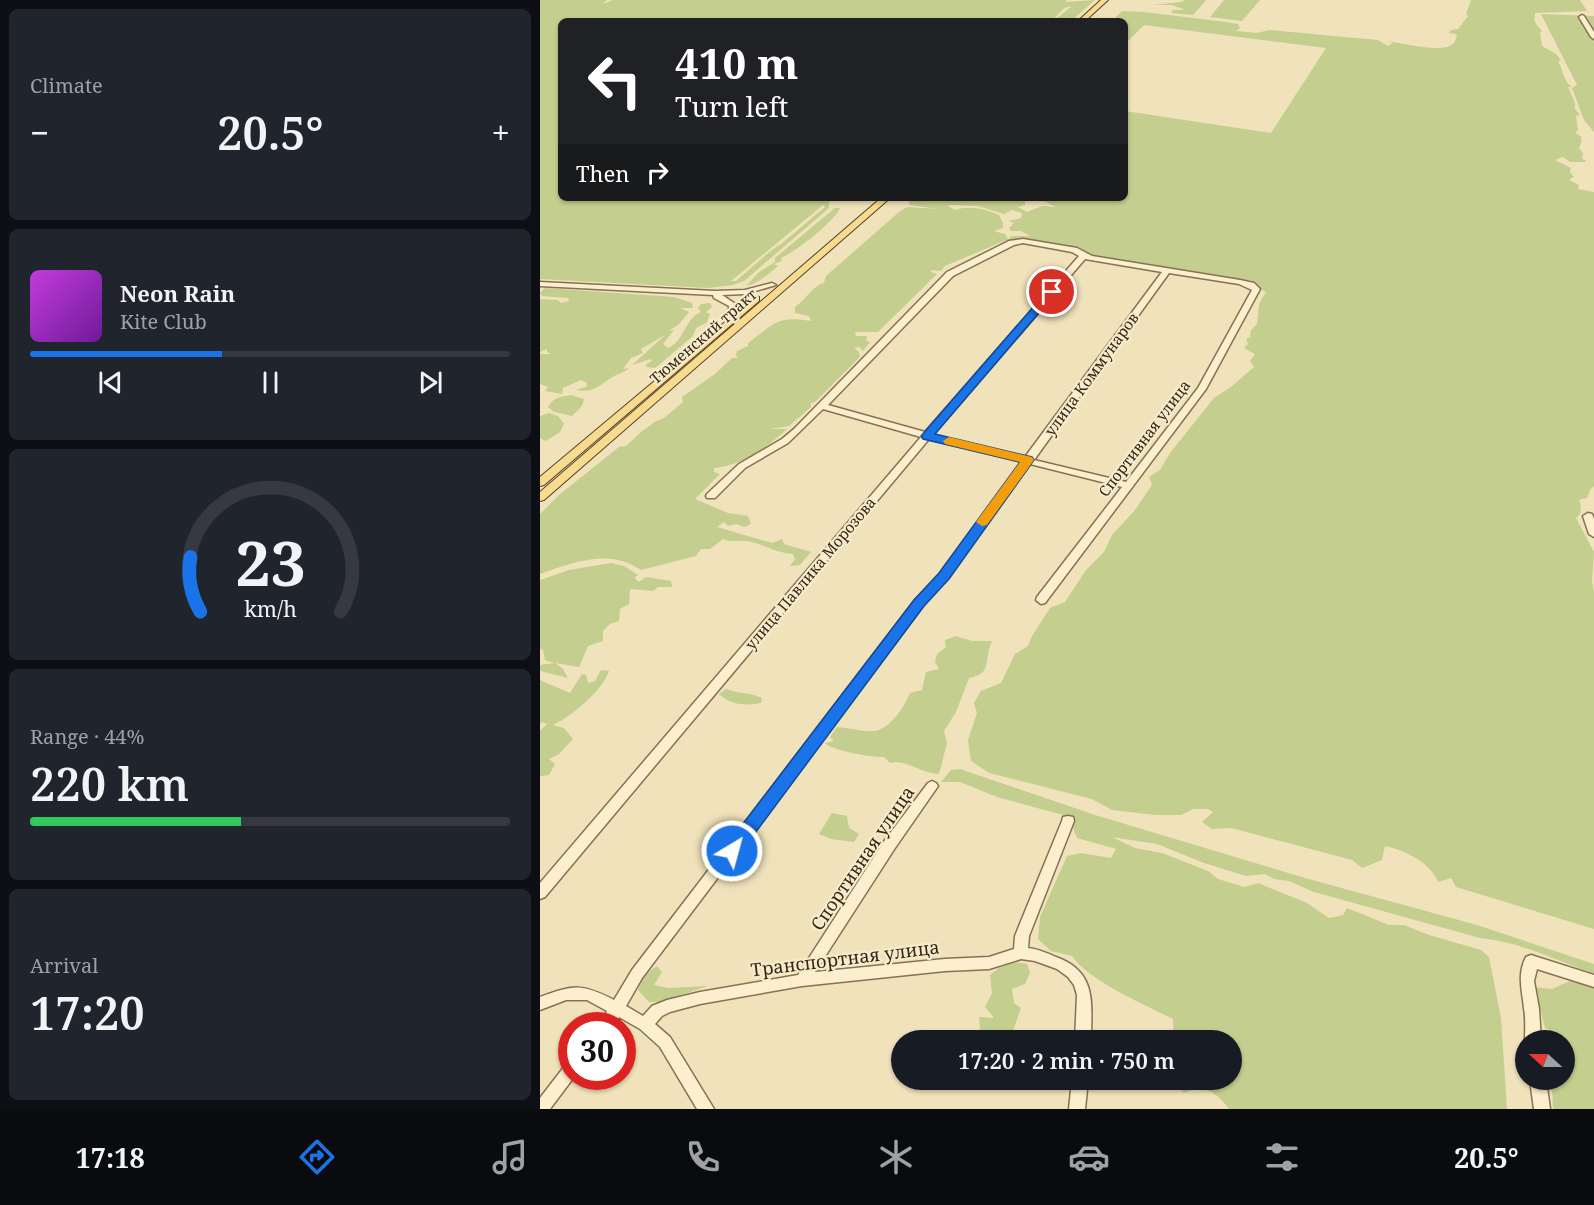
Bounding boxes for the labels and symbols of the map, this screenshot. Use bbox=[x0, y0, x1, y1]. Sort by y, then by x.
pin bbox=[1026, 266, 1077, 317]
street label: Тюменский тракт bbox=[645, 284, 761, 388]
street label: улица Коммунаров bbox=[1039, 308, 1143, 440]
street label: Спортивная улица bbox=[1094, 376, 1194, 500]
street label: улица Павлика Морозова bbox=[740, 493, 880, 653]
street label: Спортивная улица bbox=[805, 781, 919, 935]
position arrow bbox=[700, 819, 764, 883]
street label: Транспортная улица bbox=[749, 935, 941, 981]
speed limit sign: 30 bbox=[558, 1012, 636, 1090]
north arrow bbox=[1515, 1030, 1575, 1090]

